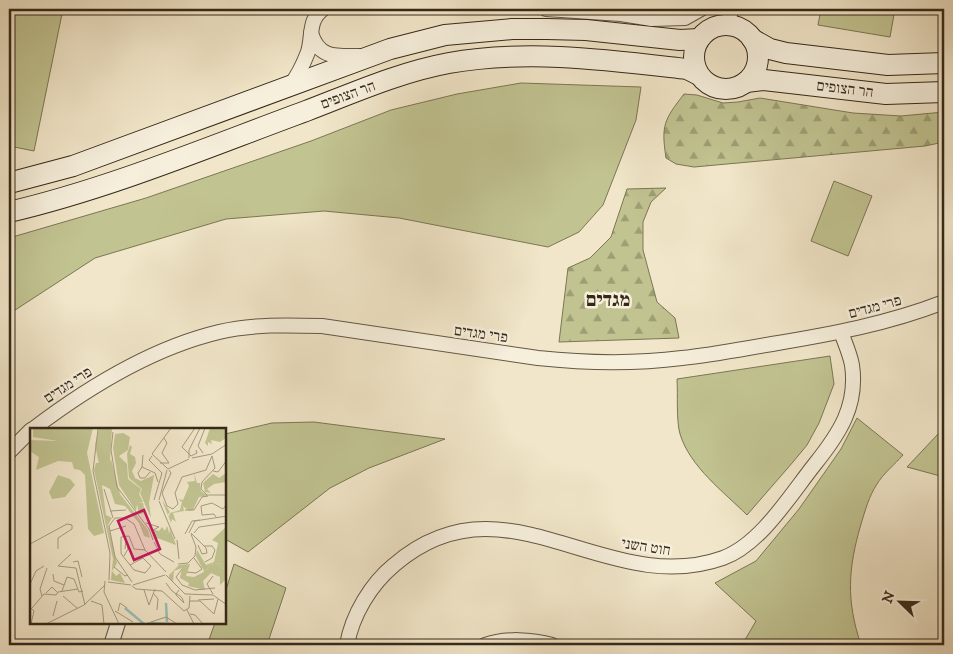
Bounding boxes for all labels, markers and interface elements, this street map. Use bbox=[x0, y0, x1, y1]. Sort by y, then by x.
street label: הר הצופים bbox=[318, 76, 378, 114]
street label: הר הצופים bbox=[815, 76, 875, 102]
district label: מגדים bbox=[586, 288, 630, 313]
street label: פרי מגדים bbox=[846, 291, 904, 323]
street label: פרי מגדים bbox=[453, 321, 509, 347]
street label: פרי מגדים bbox=[40, 362, 96, 408]
inset map bbox=[30, 428, 226, 624]
street label: חוט השני bbox=[620, 534, 672, 560]
north arrow bbox=[876, 576, 926, 626]
text: N bbox=[878, 588, 900, 606]

